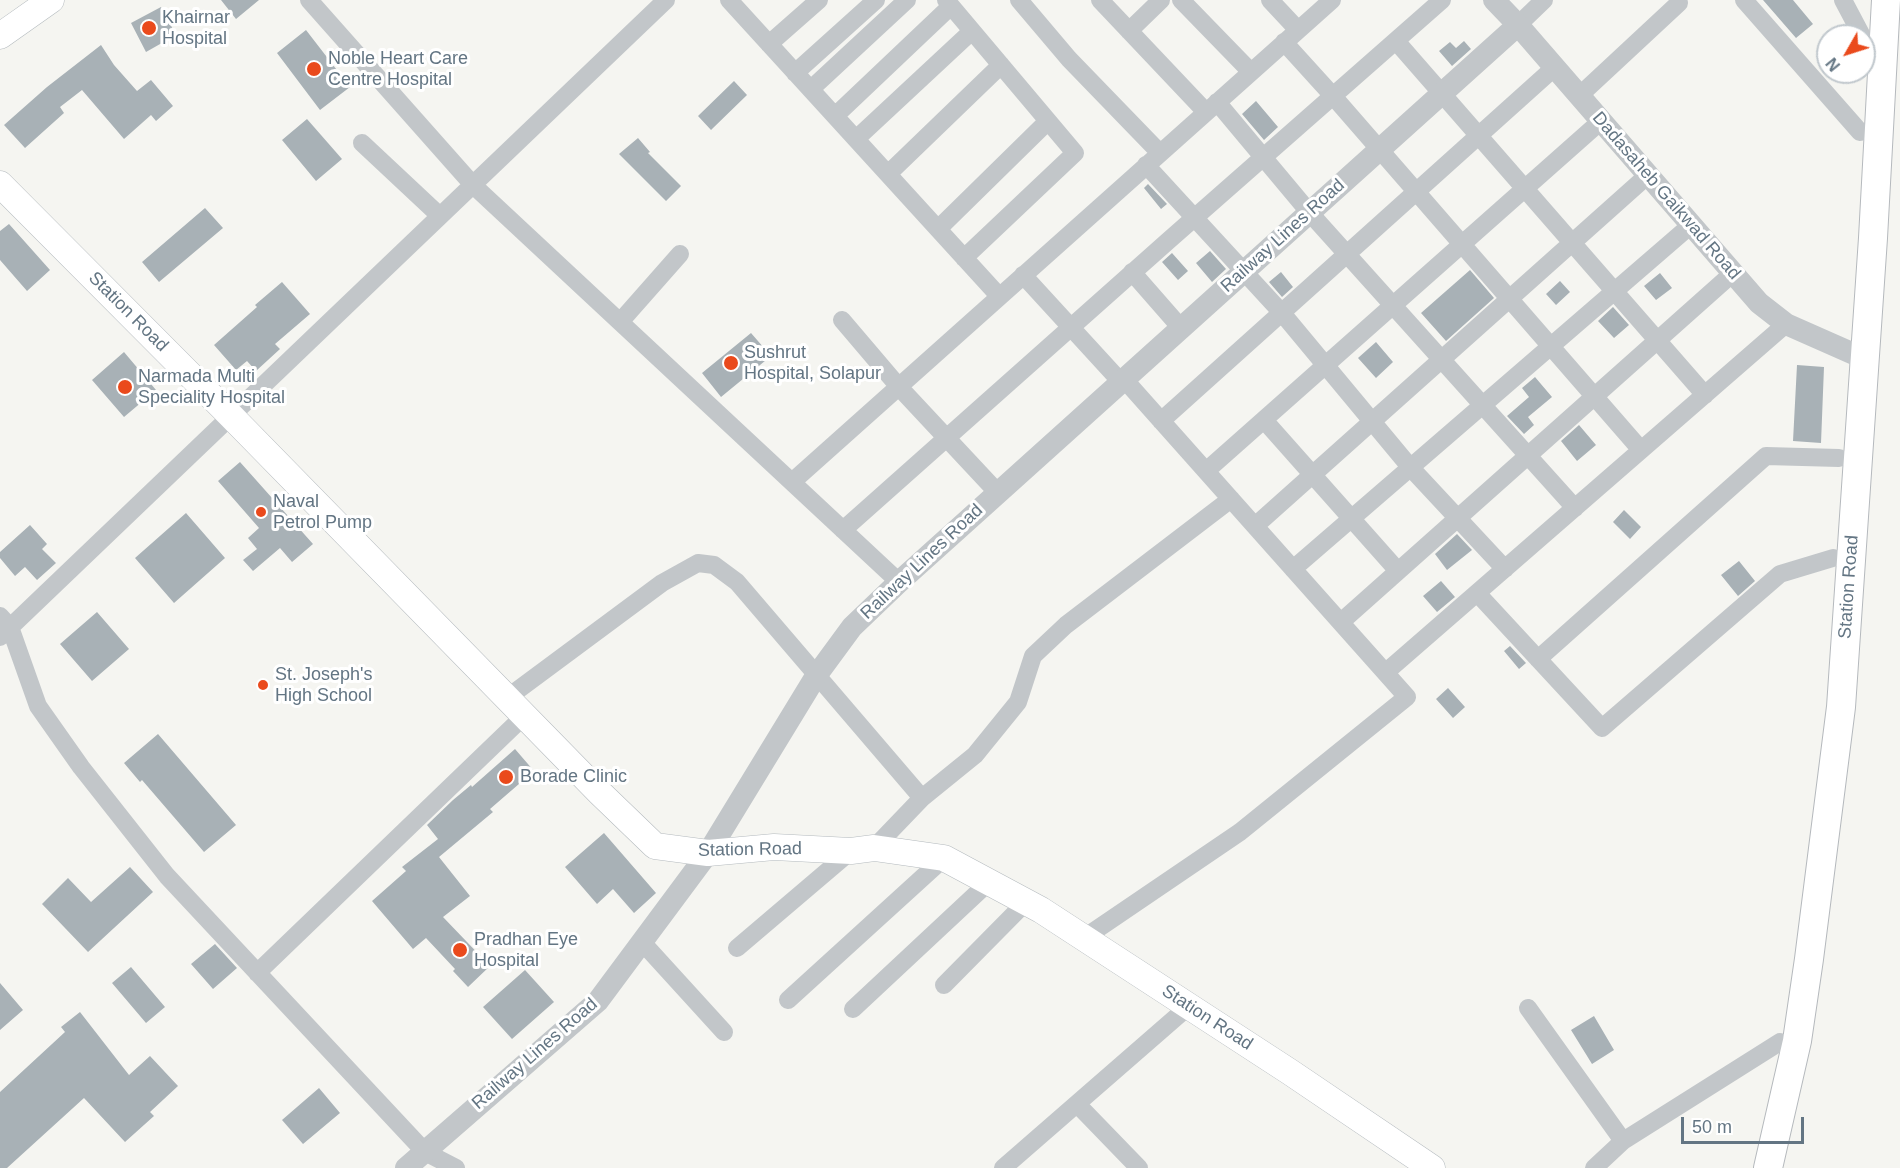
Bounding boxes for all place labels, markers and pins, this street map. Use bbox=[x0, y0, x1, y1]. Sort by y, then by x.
place label: Khairnar Hospital bbox=[162, 7, 230, 50]
marker: Khairnar Hospital bbox=[140, 19, 158, 37]
place label: Noble Heart Care Centre Hospital bbox=[328, 48, 468, 90]
marker: Noble Heart Care Centre Hospital bbox=[305, 60, 323, 78]
place label: Sushrut Hospital, Solapur bbox=[744, 342, 881, 385]
marker: Sushrut Hospital, Solapur bbox=[722, 354, 740, 372]
place label: Narmada Multi Speciality Hospital bbox=[138, 366, 285, 409]
marker: Narmada Multi Speciality Hospital bbox=[116, 378, 134, 396]
place label: Naval Petrol Pump bbox=[273, 491, 372, 534]
marker: Naval Petrol Pump bbox=[254, 505, 268, 519]
place label: St. Joseph's High School bbox=[275, 664, 372, 706]
marker: St. Joseph's High School bbox=[256, 678, 270, 692]
place label: Borade Clinic bbox=[520, 766, 627, 788]
marker: Borade Clinic bbox=[497, 768, 515, 786]
place label: Pradhan Eye Hospital bbox=[474, 929, 578, 972]
marker: Pradhan Eye Hospital bbox=[451, 941, 469, 959]

